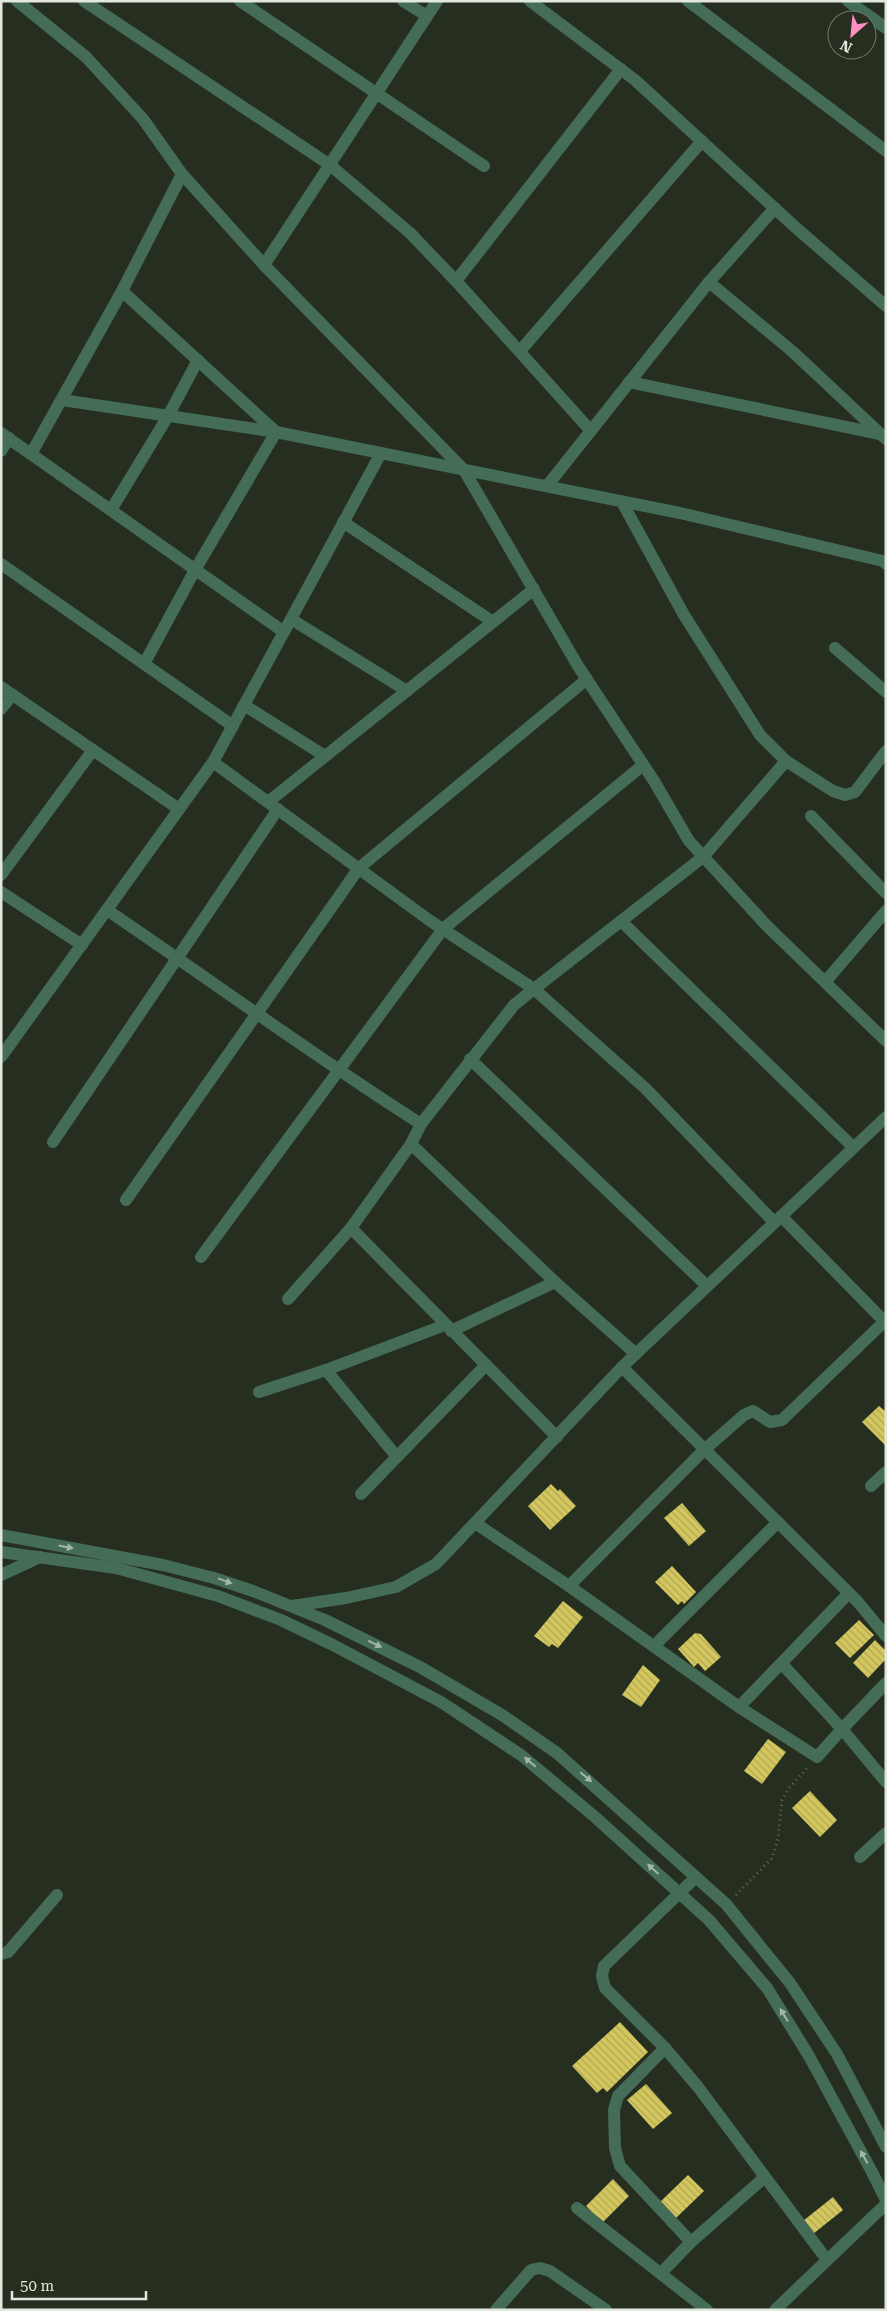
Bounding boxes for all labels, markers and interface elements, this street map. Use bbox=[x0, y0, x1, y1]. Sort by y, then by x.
north arrow bbox=[827, 10, 877, 60]
text: N bbox=[837, 37, 855, 56]
one-way arrow bbox=[59, 1544, 75, 1552]
one-way arrow bbox=[218, 1578, 233, 1586]
one-way arrow bbox=[368, 1641, 382, 1649]
one-way arrow bbox=[524, 1757, 537, 1768]
one-way arrow bbox=[579, 1771, 591, 1783]
one-way arrow bbox=[647, 1863, 659, 1875]
one-way arrow bbox=[779, 2009, 788, 2022]
one-way arrow bbox=[860, 2149, 868, 2164]
scale bar bbox=[12, 2268, 146, 2300]
text: 50 m bbox=[20, 2277, 55, 2295]

